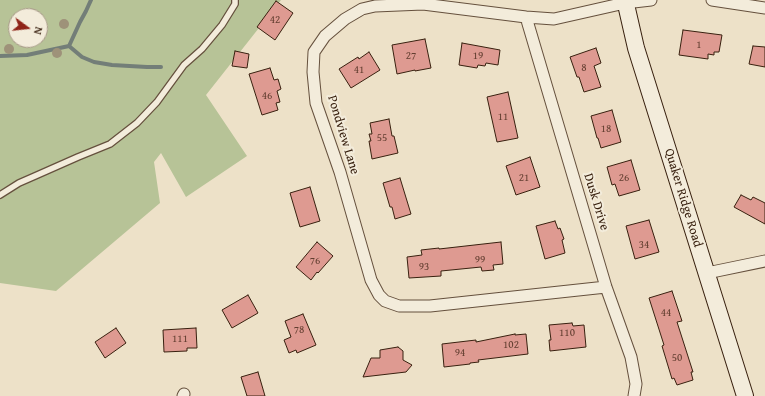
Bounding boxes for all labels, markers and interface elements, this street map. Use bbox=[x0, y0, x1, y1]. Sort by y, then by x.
north arrow bbox=[8, 8, 48, 48]
house number: 42 bbox=[270, 13, 280, 27]
text: N bbox=[30, 25, 47, 36]
house number: 1 bbox=[696, 38, 702, 52]
house number: 27 bbox=[406, 49, 416, 63]
house number: 19 bbox=[473, 49, 483, 63]
house number: 8 bbox=[581, 61, 587, 75]
house number: 41 bbox=[354, 63, 364, 77]
house number: 46 bbox=[262, 89, 272, 103]
street label: Pondview Lane bbox=[324, 93, 362, 177]
house number: 11 bbox=[498, 110, 508, 124]
house number: 18 bbox=[601, 122, 611, 136]
house number: 55 bbox=[377, 131, 387, 145]
street label: Quaker Ridge Road bbox=[661, 147, 705, 249]
house number: 21 bbox=[519, 171, 529, 185]
house number: 26 bbox=[619, 171, 629, 185]
street label: Dusk Drive bbox=[580, 172, 612, 232]
house number: 34 bbox=[639, 238, 649, 252]
house number: 99 bbox=[475, 253, 485, 267]
house number: 76 bbox=[310, 254, 320, 268]
house number: 93 bbox=[419, 260, 429, 274]
house number: 44 bbox=[661, 306, 671, 320]
house number: 78 bbox=[294, 323, 304, 337]
house number: 110 bbox=[559, 326, 575, 340]
house number: 111 bbox=[172, 332, 188, 346]
house number: 102 bbox=[503, 338, 519, 352]
house number: 94 bbox=[455, 346, 465, 360]
house number: 50 bbox=[672, 351, 682, 365]

